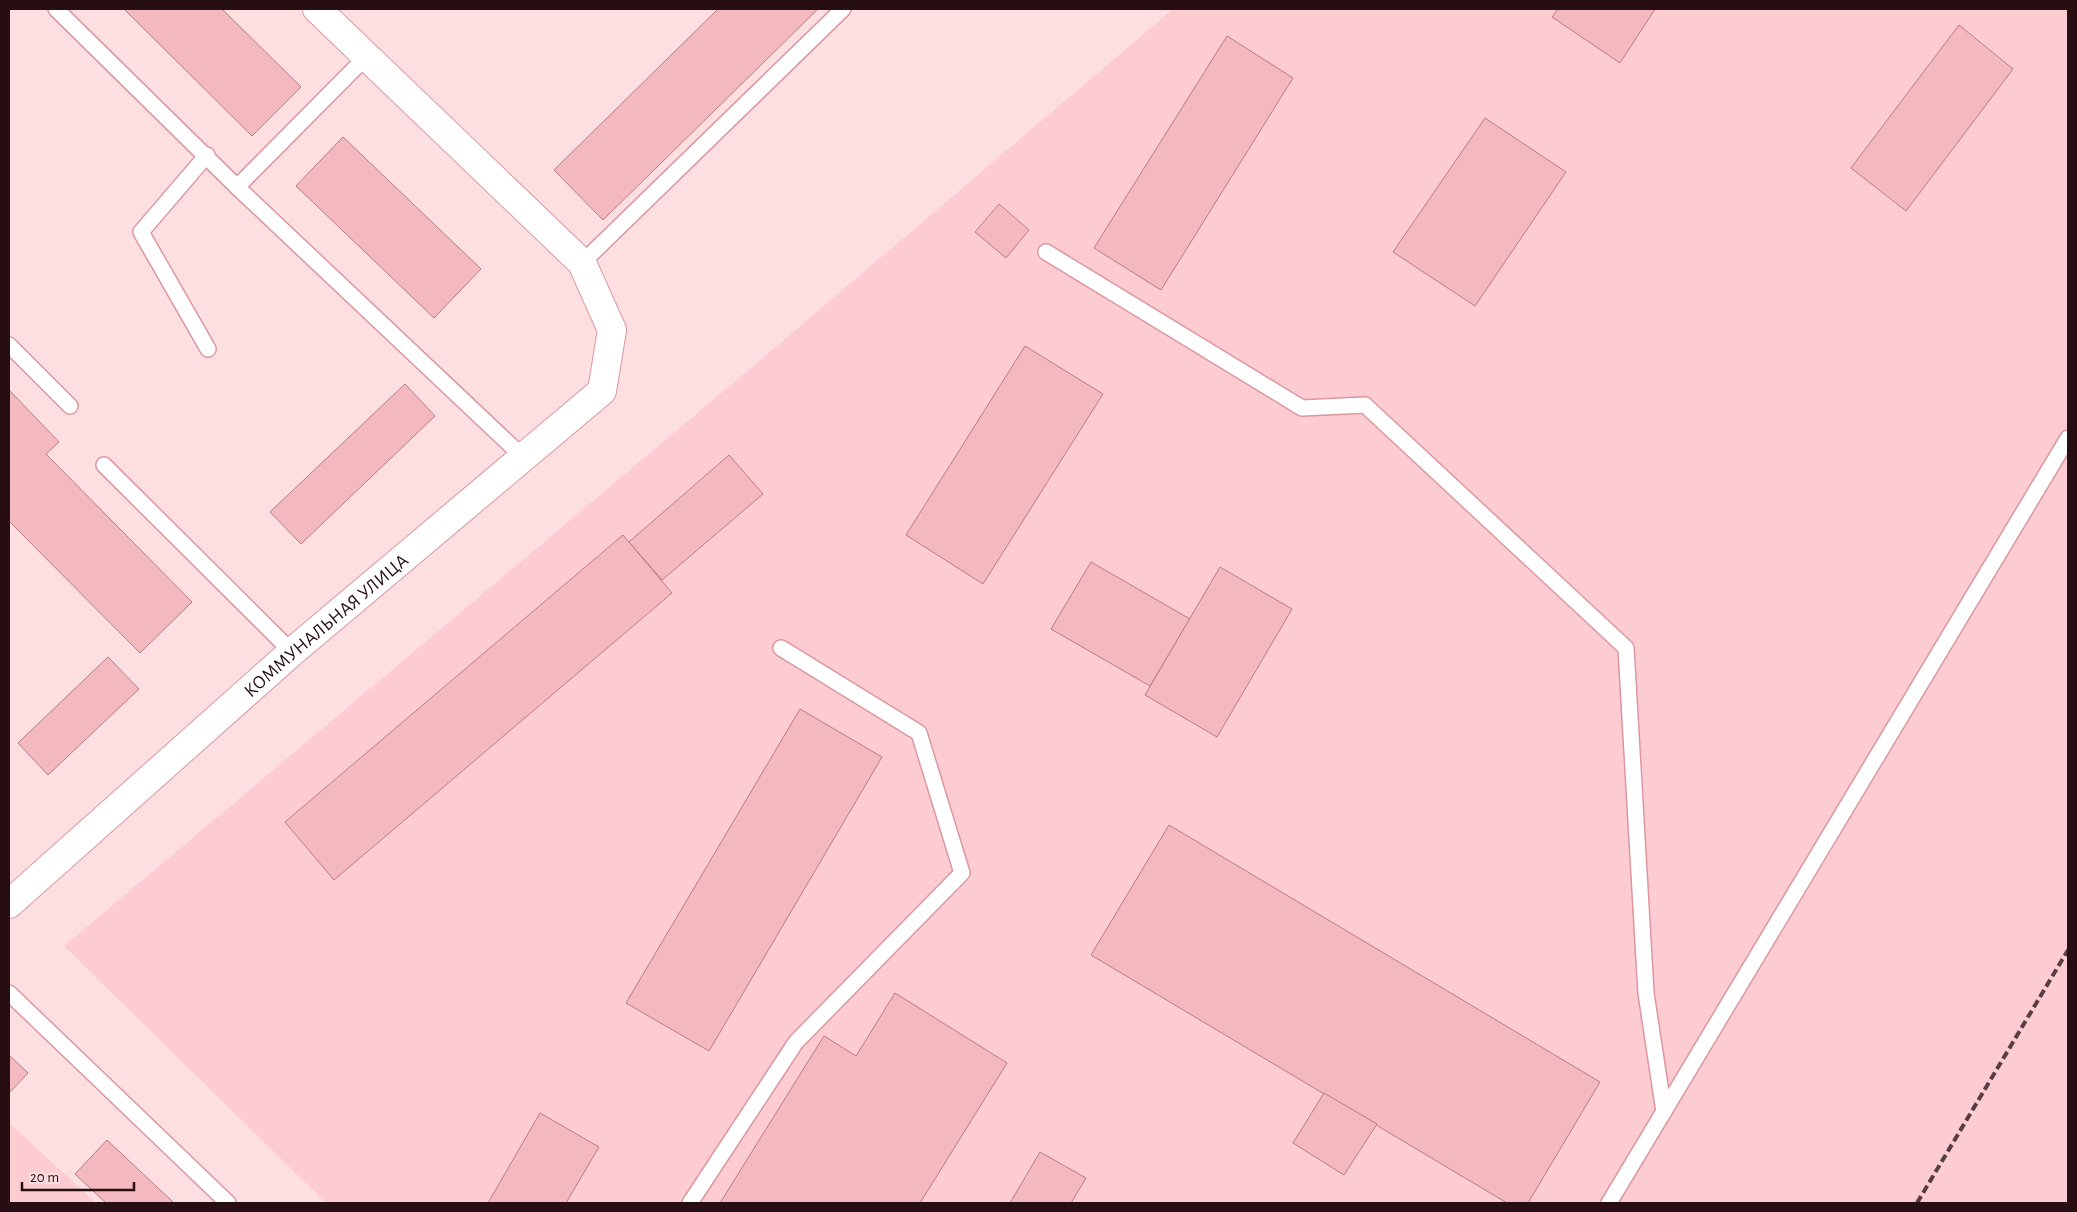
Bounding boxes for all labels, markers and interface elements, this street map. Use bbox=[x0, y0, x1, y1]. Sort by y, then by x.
street label: КОММУНАЛЬНАЯ УЛИЦА bbox=[241, 551, 412, 701]
scale bar bbox=[22, 1160, 135, 1192]
text: 20 m bbox=[30, 1170, 59, 1185]

